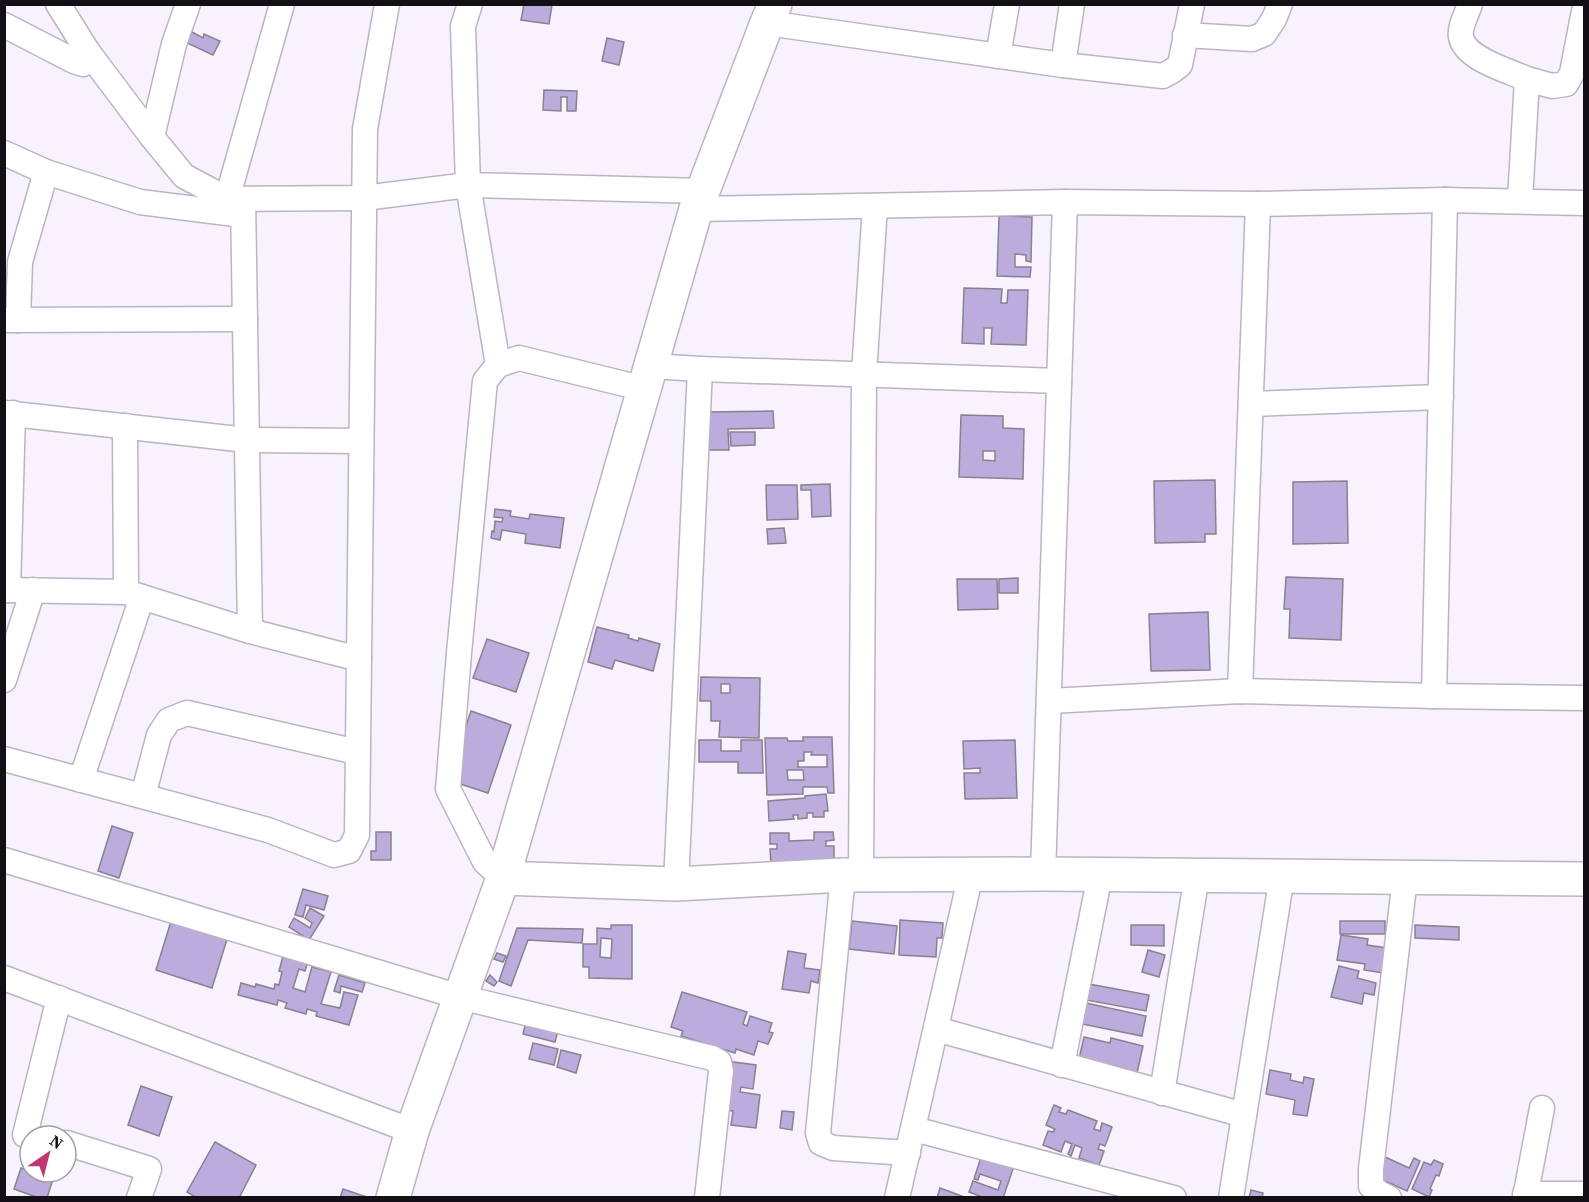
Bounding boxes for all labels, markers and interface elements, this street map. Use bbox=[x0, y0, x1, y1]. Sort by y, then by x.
north arrow bbox=[18, 1124, 78, 1184]
text: N bbox=[46, 1129, 68, 1154]

